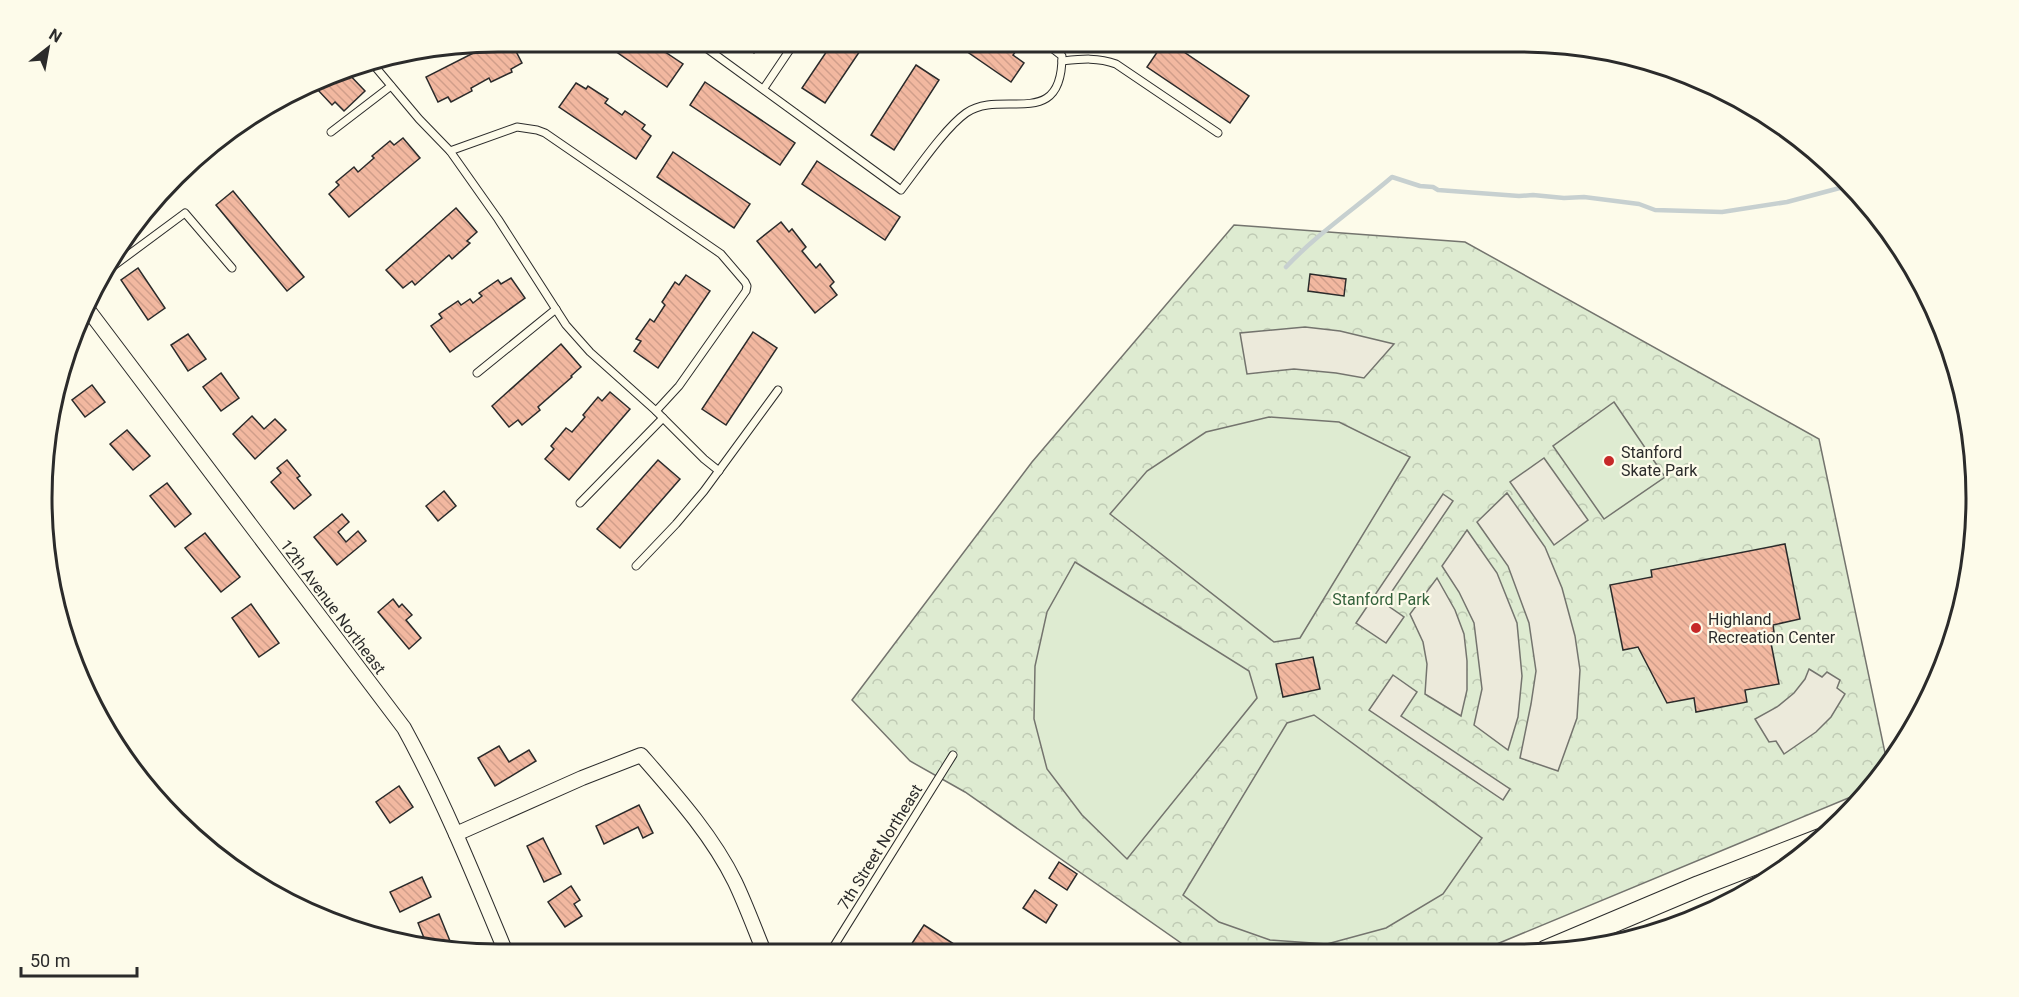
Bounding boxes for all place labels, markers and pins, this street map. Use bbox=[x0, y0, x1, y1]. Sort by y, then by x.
place label: Stanford Skate Park bbox=[1621, 443, 1698, 480]
marker: Stanford Skate Park bbox=[1602, 454, 1616, 468]
place label: Highland Recreation Center bbox=[1708, 610, 1836, 647]
marker: Highland Recreation Center bbox=[1689, 621, 1703, 635]

